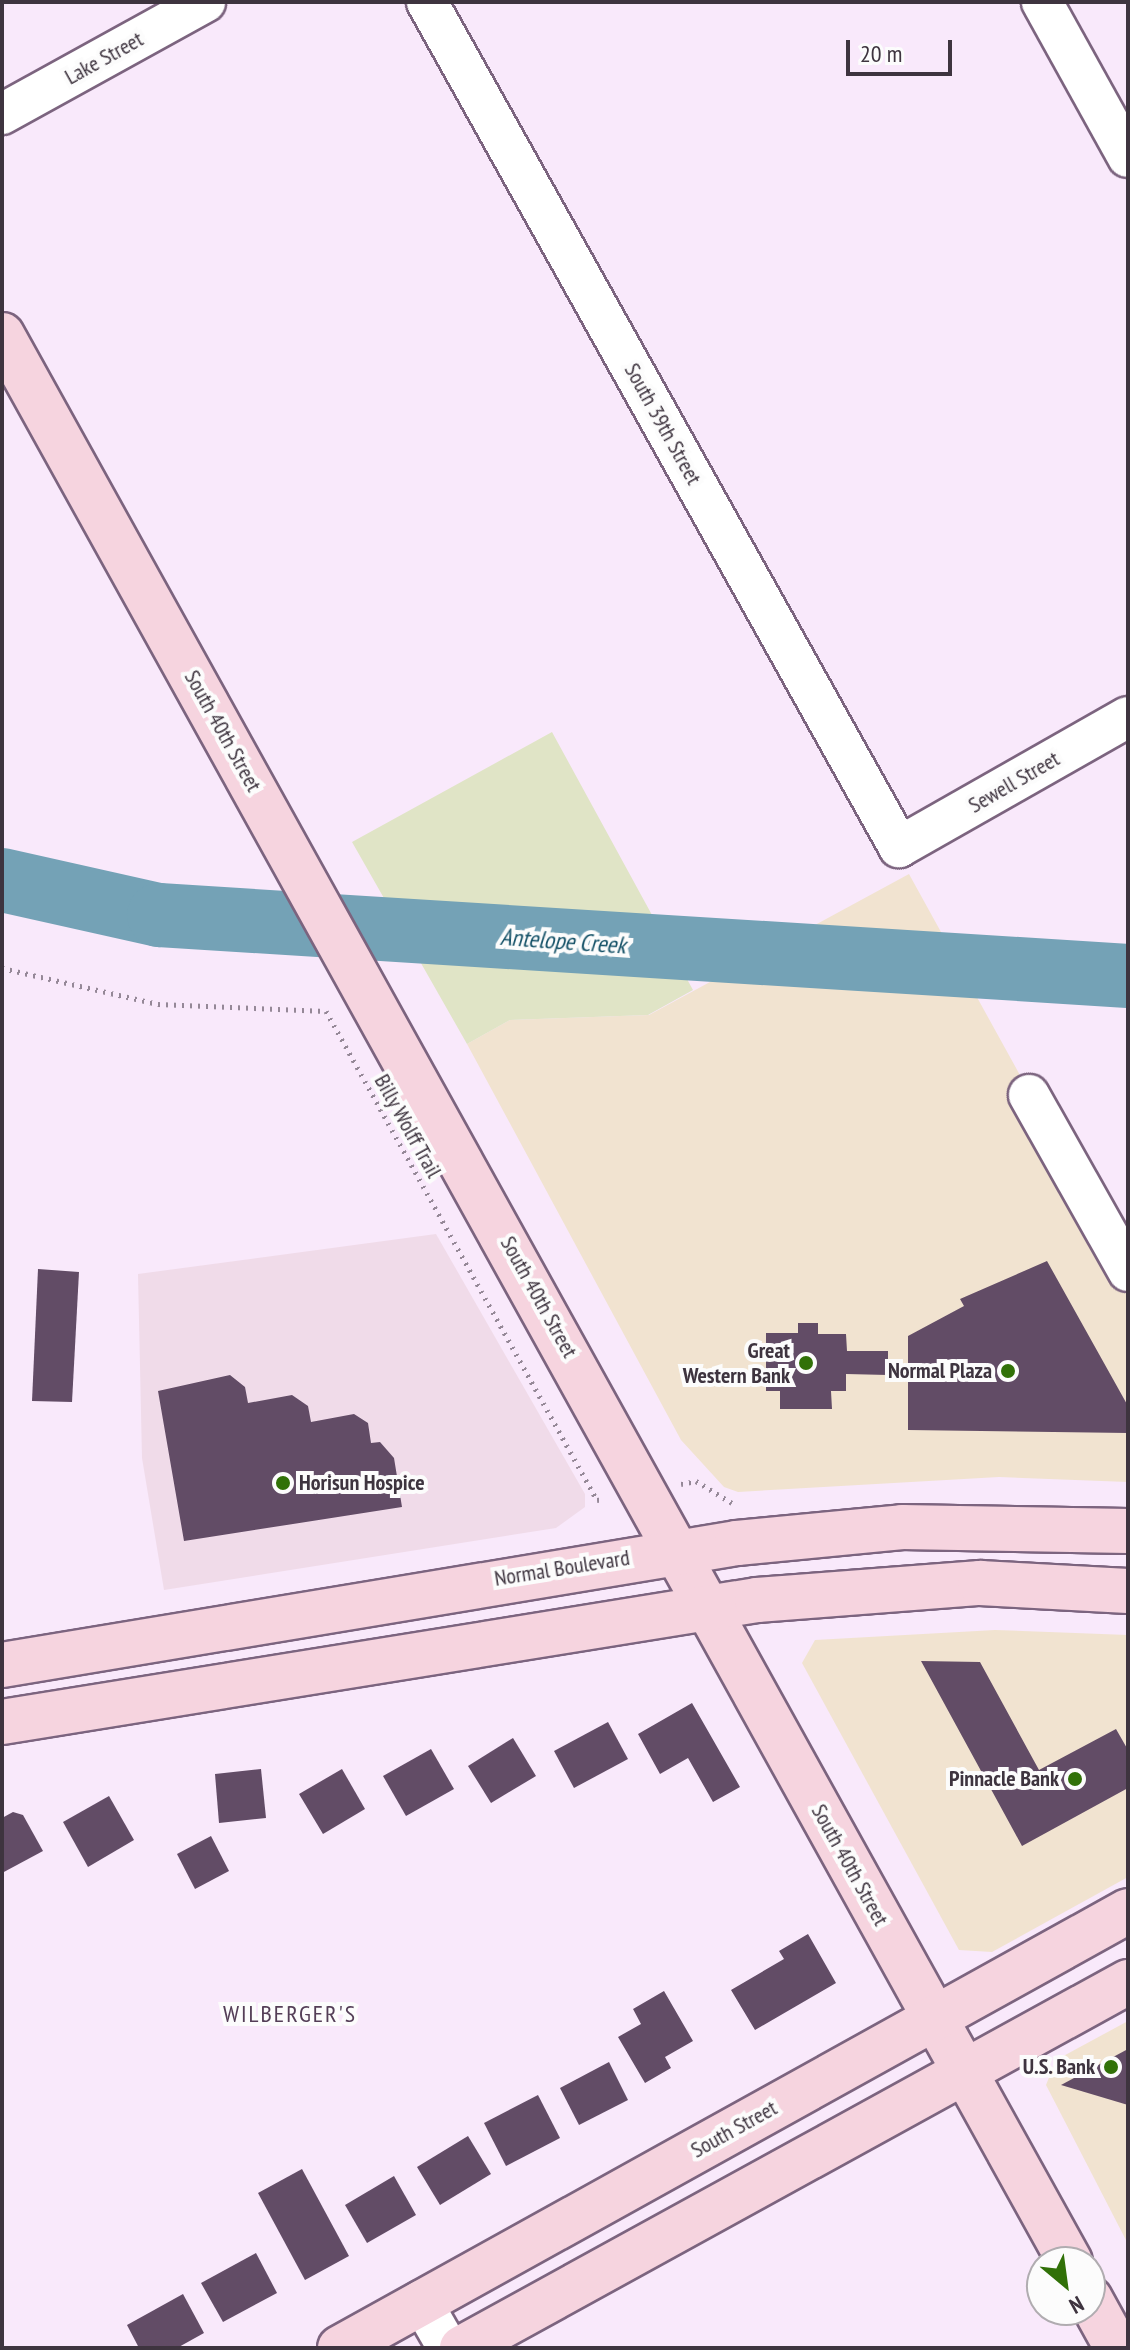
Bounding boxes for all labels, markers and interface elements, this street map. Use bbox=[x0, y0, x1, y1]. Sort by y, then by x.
scale bar bbox=[850, 24, 956, 74]
street label: Lake Street bbox=[60, 26, 148, 90]
text: 20 m bbox=[860, 38, 902, 69]
street label: South 39th Street bbox=[619, 359, 707, 489]
street label: South 40th Street bbox=[179, 666, 267, 796]
street label: Sewell Street bbox=[964, 745, 1064, 819]
water label: Antelope Creek bbox=[499, 922, 627, 960]
street label: Billy Wolff Trail bbox=[368, 1069, 448, 1183]
street label: South 40th Street bbox=[495, 1232, 583, 1362]
place label: Great Western Bank bbox=[683, 1337, 790, 1388]
marker: Great Western Bank bbox=[797, 1354, 815, 1372]
place label: Normal Plaza bbox=[888, 1358, 992, 1384]
marker: Normal Plaza bbox=[999, 1362, 1017, 1380]
place label: Horisun Hospice bbox=[299, 1470, 425, 1496]
marker: Horisun Hospice bbox=[274, 1474, 292, 1492]
street label: Normal Boulevard bbox=[493, 1544, 631, 1592]
place label: Pinnacle Bank bbox=[949, 1766, 1059, 1792]
marker: Pinnacle Bank bbox=[1066, 1770, 1084, 1788]
street label: South 40th Street bbox=[806, 1800, 894, 1930]
district label: WILBERGER'S bbox=[223, 2000, 357, 2028]
place label: U.S. Bank bbox=[1021, 2054, 1095, 2080]
marker: U.S. Bank bbox=[1102, 2058, 1120, 2076]
street label: South Street bbox=[686, 2095, 782, 2163]
north arrow bbox=[1026, 2246, 1106, 2326]
text: N bbox=[1065, 2290, 1089, 2320]

